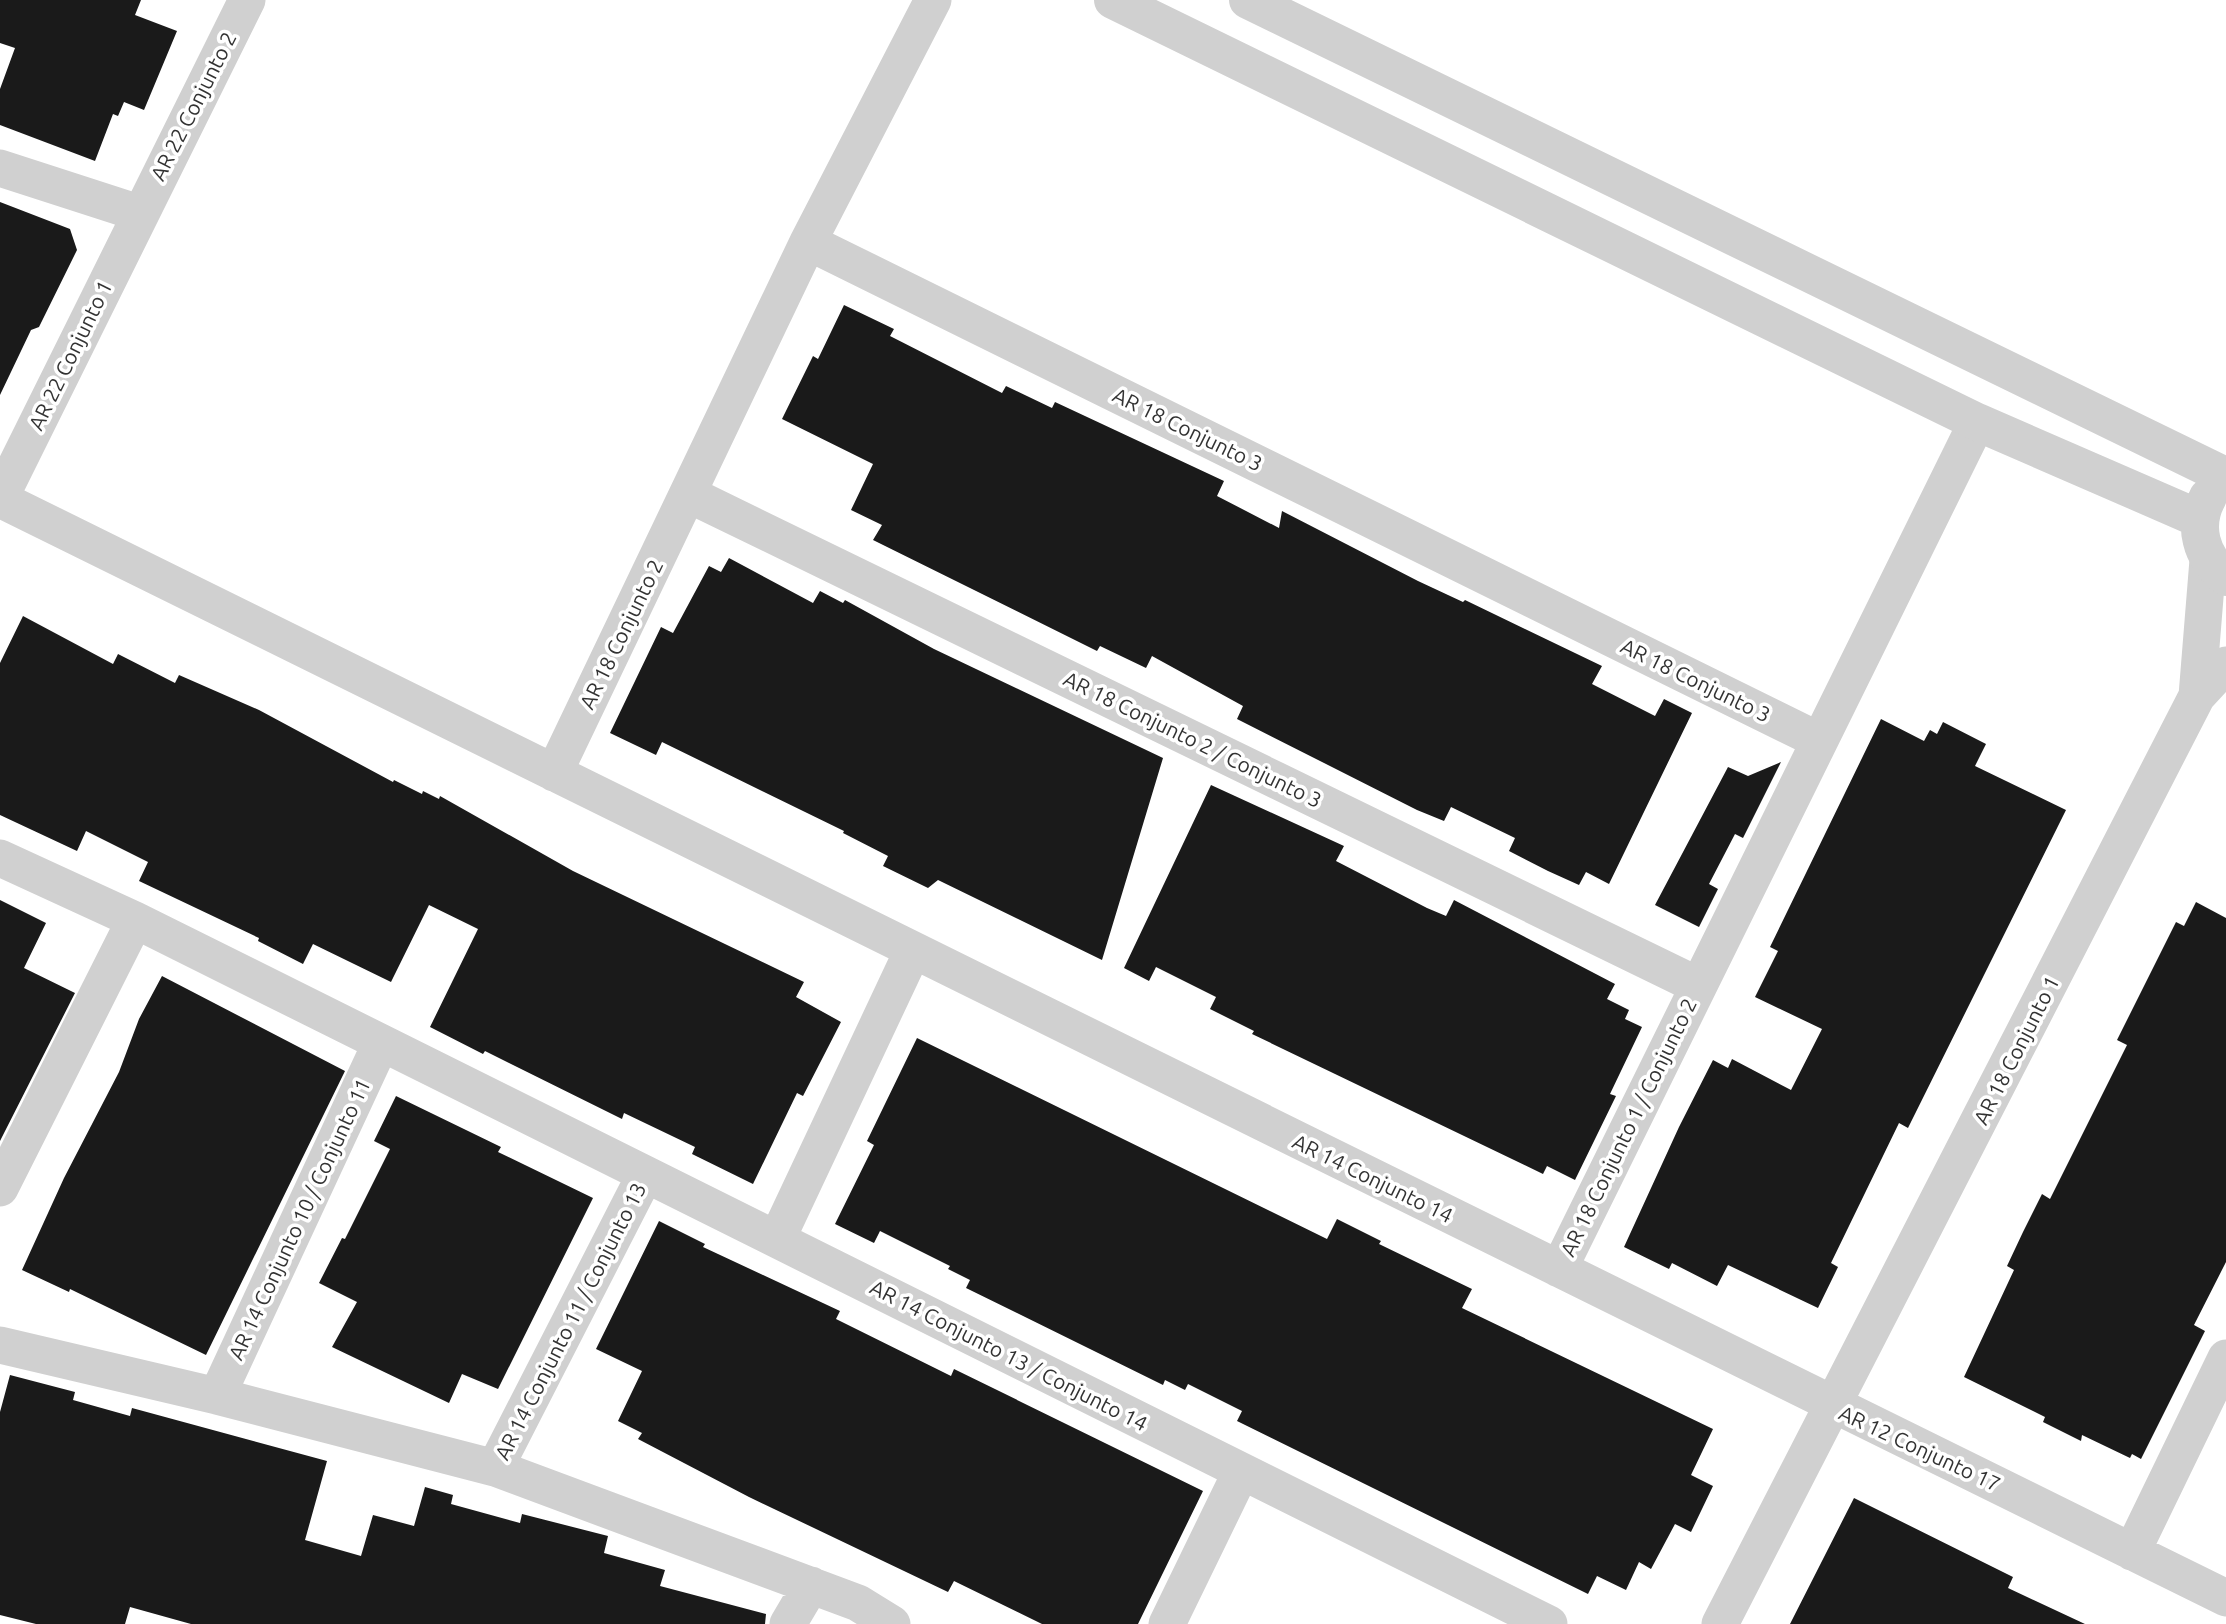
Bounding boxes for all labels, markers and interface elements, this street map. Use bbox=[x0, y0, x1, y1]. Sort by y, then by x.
street label: AR 22 Conjunto 2 bbox=[145, 28, 241, 184]
street label: AR 22 Conjunto 1 bbox=[23, 276, 117, 434]
street label: AR 18 Conjunto 3 bbox=[1109, 382, 1267, 476]
street label: AR 18 Conjunto 2 bbox=[574, 555, 668, 713]
street label: AR 18 Conjunto 3 bbox=[1617, 633, 1775, 727]
street label: AR 18 Conjunto 2 / Conjunto 3 bbox=[1060, 666, 1326, 812]
street label: AR 18 Conjunto 1 bbox=[1968, 972, 2064, 1128]
street label: AR 18 Conjunto 1 / Conjunto 2 bbox=[1555, 994, 1701, 1260]
street label: AR 14 Conjunto 10 / Conjunto 11 bbox=[223, 1074, 375, 1364]
street label: AR 14 Conjunto 14 bbox=[1289, 1129, 1457, 1227]
street label: AR 14 Conjunto 11 / Conjunto 13 bbox=[489, 1178, 651, 1464]
street label: AR 14 Conjunto 13 / Conjunto 14 bbox=[866, 1274, 1152, 1436]
street label: AR 12 Conjunto 17 bbox=[1836, 1400, 2004, 1496]

